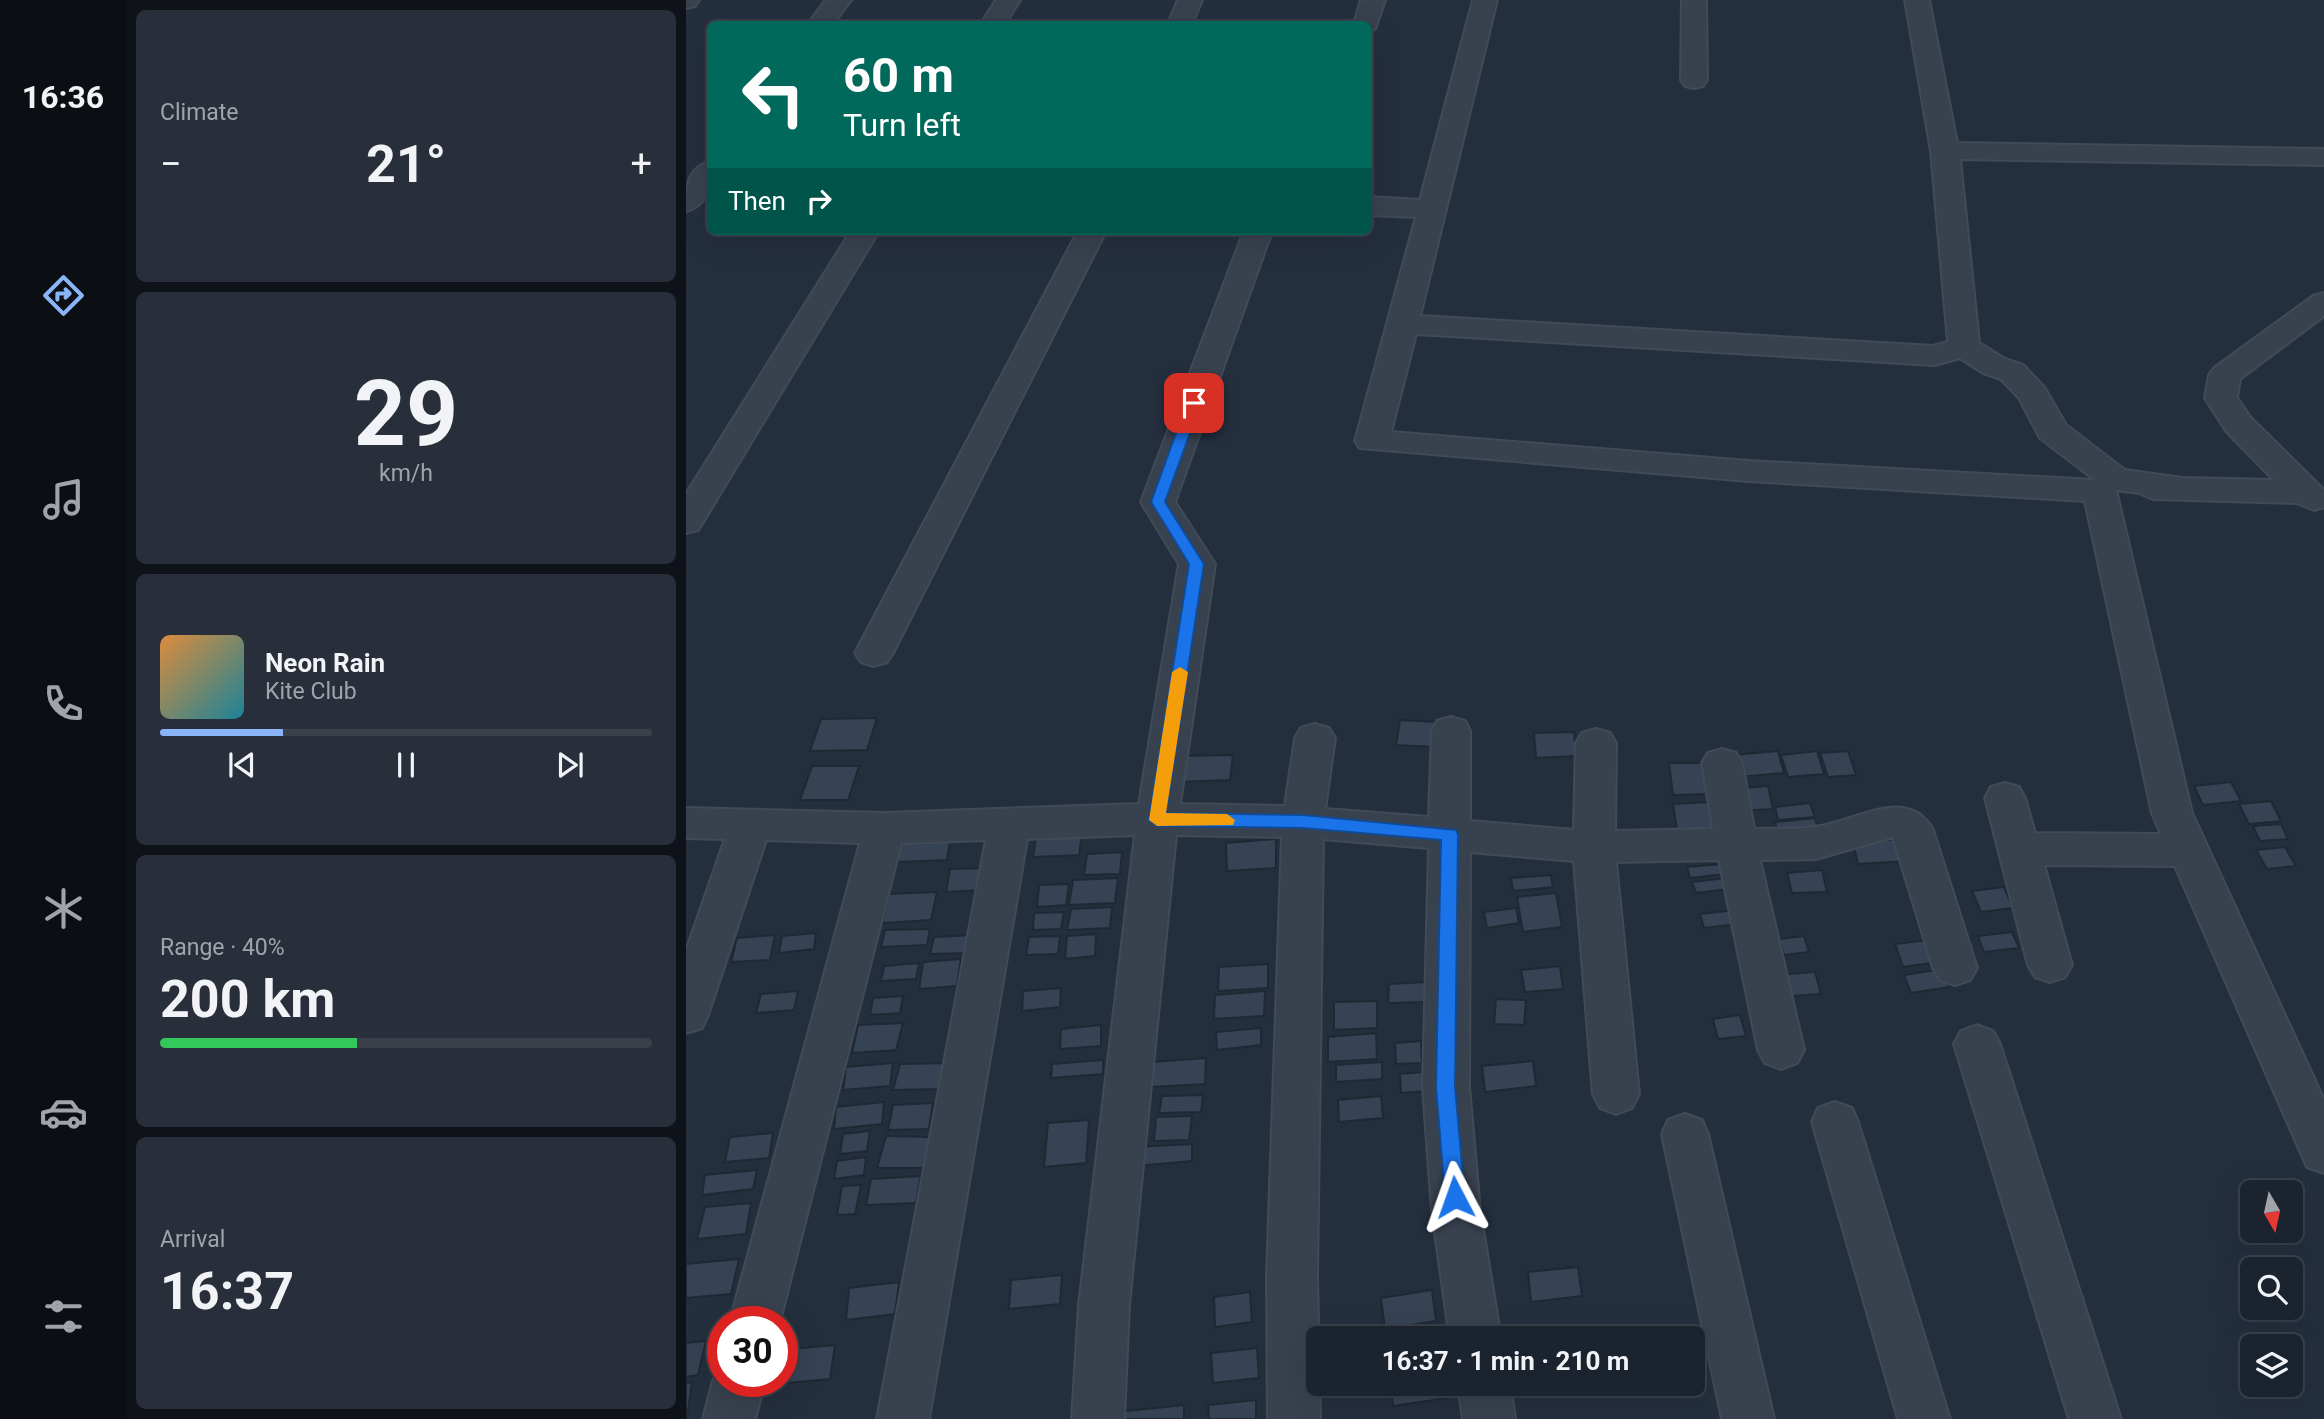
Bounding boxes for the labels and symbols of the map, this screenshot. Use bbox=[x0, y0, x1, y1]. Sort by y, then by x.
pin bbox=[1164, 373, 1224, 433]
position arrow bbox=[1418, 1160, 1492, 1234]
north arrow bbox=[2240, 1180, 2303, 1242]
speed limit sign: 30 bbox=[707, 1306, 798, 1397]

